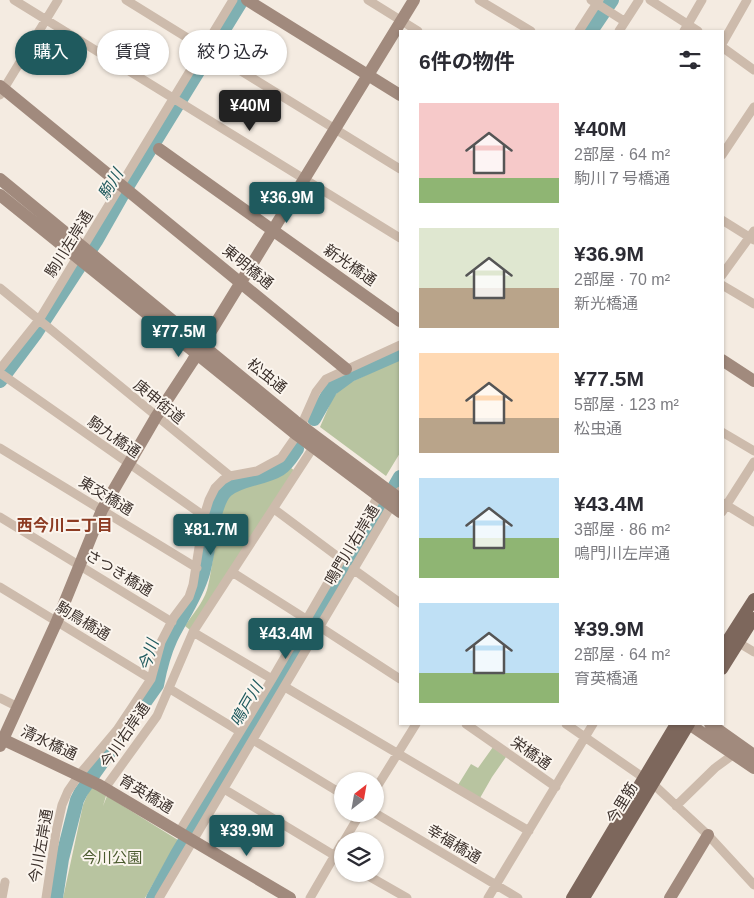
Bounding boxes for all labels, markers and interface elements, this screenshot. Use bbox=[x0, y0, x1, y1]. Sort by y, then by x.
chip: 購入 bbox=[15, 30, 87, 75]
chip: 賃貸 bbox=[97, 30, 169, 75]
chip: 絞り込み bbox=[179, 30, 287, 75]
icon: filters bbox=[676, 46, 704, 74]
text: 6件の物件 bbox=[419, 50, 515, 73]
pin: ¥40M bbox=[220, 90, 280, 132]
text: ¥40M bbox=[230, 97, 270, 114]
text: ¥40M bbox=[574, 117, 627, 140]
icon: home bbox=[459, 123, 519, 183]
text: 2部屋 · 64 m² bbox=[574, 146, 670, 163]
water label: 駒川 bbox=[95, 164, 127, 202]
text: 駒川７号橋通 bbox=[574, 170, 670, 187]
pin: ¥36.9M bbox=[246, 182, 328, 224]
text: ¥36.9M bbox=[260, 189, 314, 206]
street label: 駒川左岸通 bbox=[41, 207, 96, 280]
street label: 新光橋通 bbox=[321, 240, 380, 289]
street label: 東明橋通 bbox=[220, 241, 277, 292]
text: ¥36.9M bbox=[574, 242, 644, 265]
icon: home bbox=[459, 248, 519, 308]
text: 2部屋 · 70 m² bbox=[574, 271, 670, 288]
text: 新光橋通 bbox=[574, 295, 638, 312]
pin: ¥77.5M bbox=[138, 316, 220, 358]
text: ¥77.5M bbox=[152, 323, 206, 340]
street label: 松虫通 bbox=[244, 355, 290, 396]
text: ¥77.5M bbox=[574, 367, 644, 390]
icon: home bbox=[459, 373, 519, 433]
street label: 庚申街道 bbox=[131, 376, 188, 427]
text: 5部屋 · 123 m² bbox=[574, 396, 679, 413]
street label: 駒九橋通 bbox=[85, 412, 144, 461]
text: 松虫通 bbox=[574, 420, 622, 437]
street label: 東交橋通 bbox=[76, 473, 136, 518]
text: ¥43.4M bbox=[574, 492, 644, 515]
icon: home bbox=[459, 498, 519, 558]
street label: 鳴門川右岸通 bbox=[321, 502, 382, 588]
pin: ¥81.7M bbox=[170, 514, 252, 556]
district label: 西今川二丁目 bbox=[17, 517, 113, 534]
text: ¥81.7M bbox=[184, 521, 238, 538]
text: 3部屋 · 86 m² bbox=[574, 521, 670, 538]
text: 鳴門川左岸通 bbox=[574, 545, 670, 562]
street label: さつき橋通 bbox=[83, 546, 156, 599]
street label: 駒鳥橋通 bbox=[53, 598, 113, 643]
text: ¥39.9M bbox=[574, 617, 644, 640]
pin: ¥43.4M bbox=[245, 618, 327, 660]
icon: home bbox=[459, 623, 519, 683]
text: ¥43.4M bbox=[259, 625, 313, 642]
water label: 今川 bbox=[136, 635, 162, 673]
text: 2部屋 · 64 m² bbox=[574, 646, 670, 663]
text: 育英橋通 bbox=[574, 670, 638, 687]
water label: 鳴戸川 bbox=[227, 677, 267, 729]
street label: 今川右岸通 bbox=[97, 699, 153, 771]
street label: 清水橋通 bbox=[18, 722, 80, 763]
street label: 栄橋通 bbox=[508, 733, 555, 772]
street label: 育英橋通 bbox=[116, 771, 176, 816]
north arrow bbox=[334, 772, 384, 822]
map controls bbox=[334, 772, 384, 882]
street label: 今里筋 bbox=[603, 779, 640, 826]
street label: 今川左岸通 bbox=[26, 807, 55, 884]
pin: ¥39.9M bbox=[206, 814, 288, 857]
street label: 幸福橋通 bbox=[424, 821, 484, 866]
text: ¥39.9M bbox=[220, 822, 274, 839]
button: layers bbox=[334, 832, 384, 882]
park label: 今川公園 bbox=[82, 849, 142, 866]

